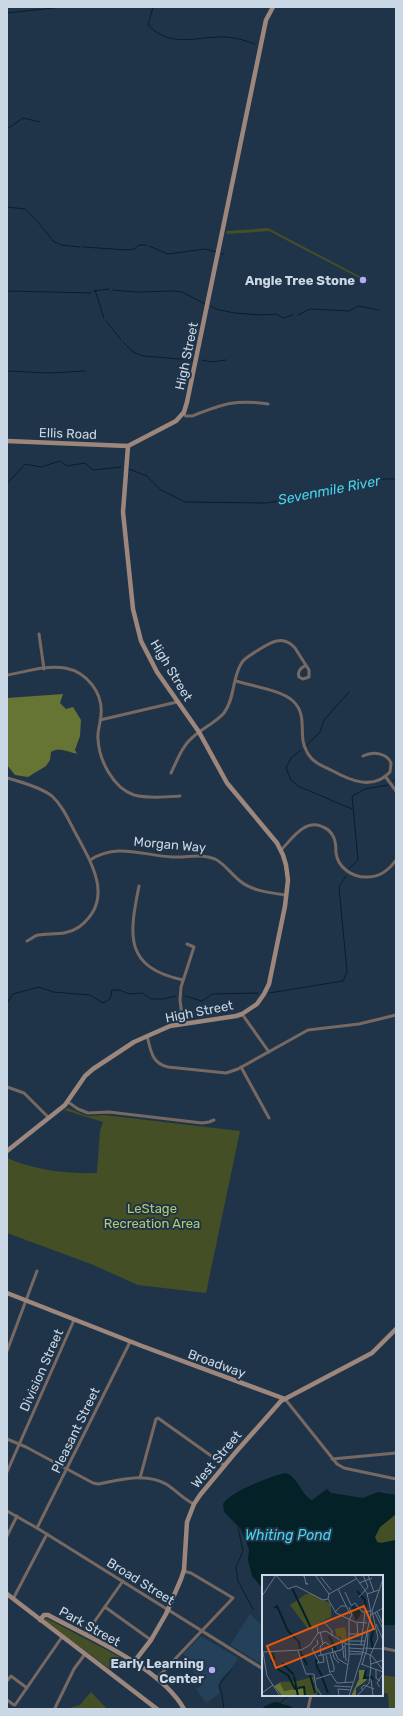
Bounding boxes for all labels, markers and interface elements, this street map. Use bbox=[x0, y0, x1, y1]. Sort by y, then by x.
place label: Angle Tree Stone bbox=[245, 273, 355, 288]
marker: Angle Tree Stone bbox=[358, 275, 368, 285]
street label: High Street bbox=[172, 321, 202, 392]
street label: Ellis Road bbox=[39, 425, 97, 442]
water label: Sevenmile River bbox=[277, 472, 382, 509]
street label: High Street bbox=[147, 637, 196, 704]
street label: Morgan Way bbox=[133, 834, 207, 856]
street label: High Street bbox=[164, 998, 235, 1026]
park label: LeStage Recreation Area bbox=[104, 1201, 200, 1231]
street label: Division Street bbox=[17, 1327, 66, 1414]
street label: Broadway bbox=[186, 1346, 248, 1381]
street label: Pleasant Street bbox=[48, 1385, 103, 1475]
street label: West Street bbox=[188, 1428, 245, 1491]
water label: Whiting Pond bbox=[245, 1527, 332, 1544]
street label: Broad Street bbox=[104, 1555, 177, 1608]
inset map bbox=[262, 1575, 383, 1696]
street label: Park Street bbox=[57, 1603, 123, 1649]
place label: Early Learning Center bbox=[111, 1656, 204, 1686]
marker: Early Learning Center bbox=[207, 1665, 217, 1675]

